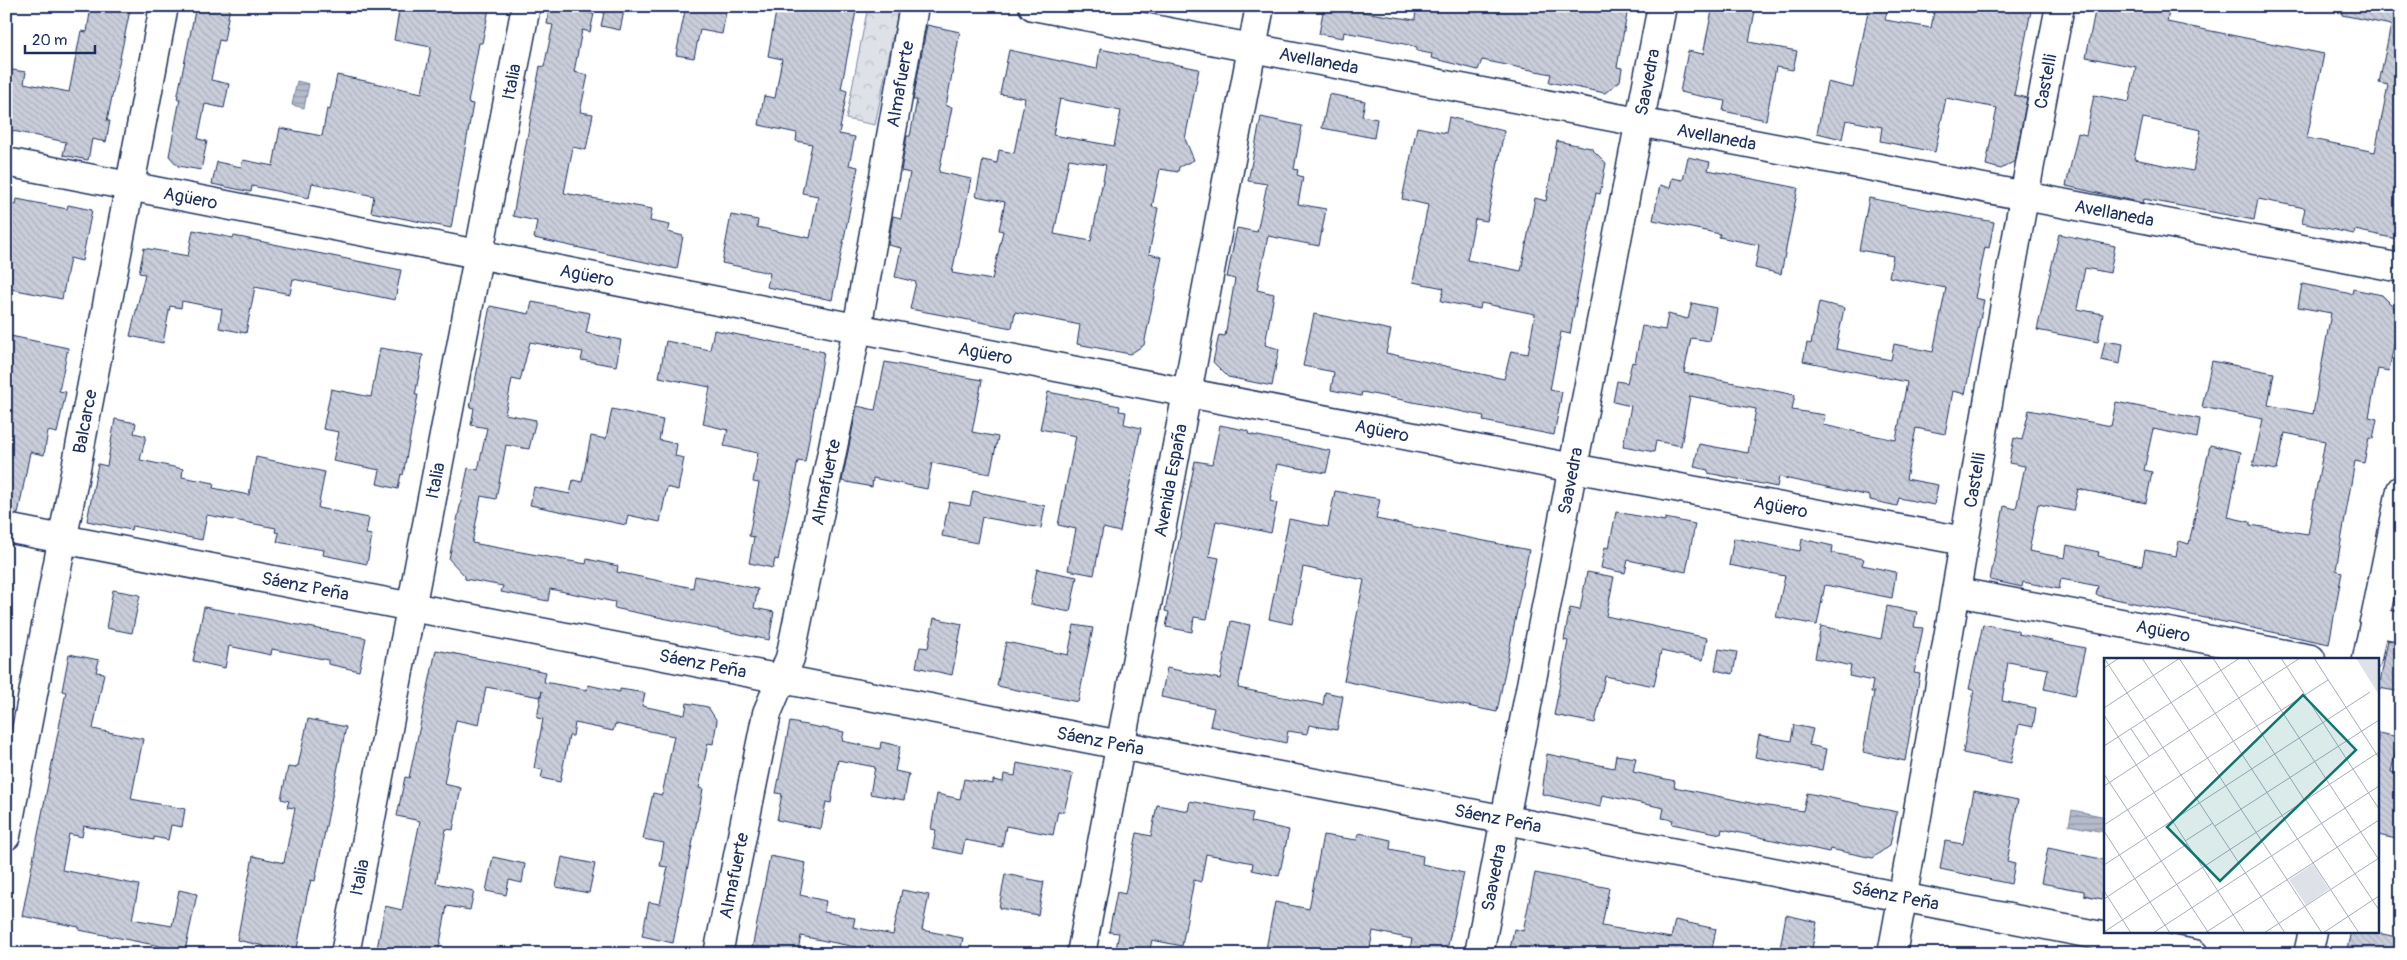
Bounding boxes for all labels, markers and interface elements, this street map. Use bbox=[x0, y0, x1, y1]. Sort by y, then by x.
scale bar bbox=[25, 22, 95, 54]
text: 20 m bbox=[32, 31, 67, 50]
street label: Almafuerte bbox=[882, 39, 920, 129]
street label: Avellaneda bbox=[1277, 42, 1360, 80]
street label: Saavedra bbox=[1630, 47, 1666, 118]
street label: Castelli bbox=[2029, 52, 2062, 111]
street label: Italia bbox=[497, 62, 527, 102]
street label: Avellaneda bbox=[1675, 119, 1758, 156]
street label: Agüero bbox=[161, 182, 220, 215]
street label: Avellaneda bbox=[2073, 195, 2156, 232]
street label: Agüero bbox=[558, 259, 616, 293]
street label: Agüero bbox=[956, 337, 1015, 370]
street label: Balcarce bbox=[68, 387, 103, 456]
street label: Agüero bbox=[1353, 415, 1411, 448]
street label: Avenida España bbox=[1149, 422, 1193, 539]
street label: Almafuerte bbox=[806, 437, 846, 527]
street label: Saavedra bbox=[1553, 445, 1589, 516]
street label: Castelli bbox=[1959, 451, 1991, 510]
street label: Italia bbox=[421, 461, 451, 501]
street label: Agüero bbox=[1752, 491, 1810, 524]
street label: Sáenz Peña bbox=[260, 567, 351, 607]
street label: Agüero bbox=[2134, 615, 2193, 648]
street label: Sáenz Peña bbox=[657, 644, 748, 684]
inset map bbox=[2104, 658, 2380, 932]
street label: Sáenz Peña bbox=[1055, 722, 1146, 761]
street label: Sáenz Peña bbox=[1452, 799, 1544, 839]
street label: Almafuerte bbox=[714, 830, 754, 921]
street label: Saavedra bbox=[1477, 842, 1512, 913]
street label: Italia bbox=[345, 857, 375, 898]
street label: Sáenz Peña bbox=[1850, 877, 1941, 916]

